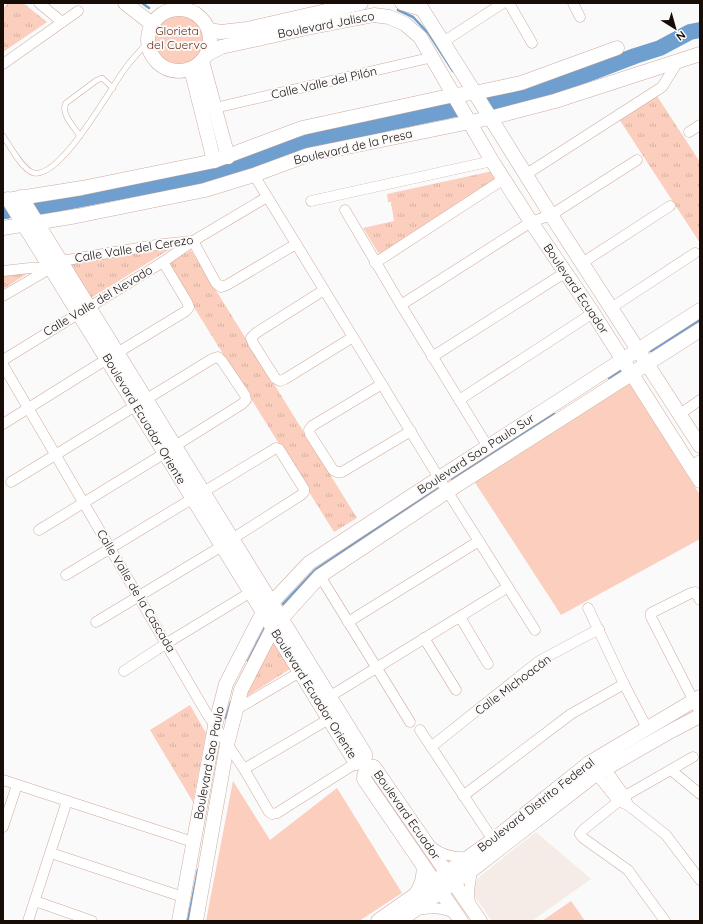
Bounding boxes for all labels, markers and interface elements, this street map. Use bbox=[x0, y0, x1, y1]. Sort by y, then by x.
street label: Boulevard Jalisco bbox=[276, 8, 376, 41]
north arrow bbox=[655, 8, 695, 48]
park label: Glorieta del Cuervo bbox=[147, 23, 207, 52]
text: N bbox=[674, 28, 688, 44]
street label: Calle Valle del Pilón bbox=[270, 63, 378, 102]
street label: Boulevard de la Presa bbox=[292, 126, 414, 168]
street label: Calle Valle del Cerezo bbox=[74, 232, 194, 265]
street label: Boulevard Ecuador bbox=[541, 241, 612, 337]
street label: Calle Valle del Nevado bbox=[40, 262, 155, 339]
street label: Boulevard Ecuador Oriente bbox=[99, 351, 190, 487]
street label: Boulevard Sao Paulo Sur bbox=[414, 410, 537, 497]
street label: Calle Valle de la Cascada bbox=[94, 527, 179, 655]
street label: Boulevard Ecuador Oriente bbox=[268, 626, 361, 762]
street label: Calle Michoacán bbox=[472, 651, 554, 718]
street label: Boulevard Sao Paulo bbox=[190, 705, 227, 821]
street label: Boulevard Distrito Federal bbox=[474, 754, 597, 855]
street label: Boulevard Ecuador bbox=[371, 767, 444, 863]

